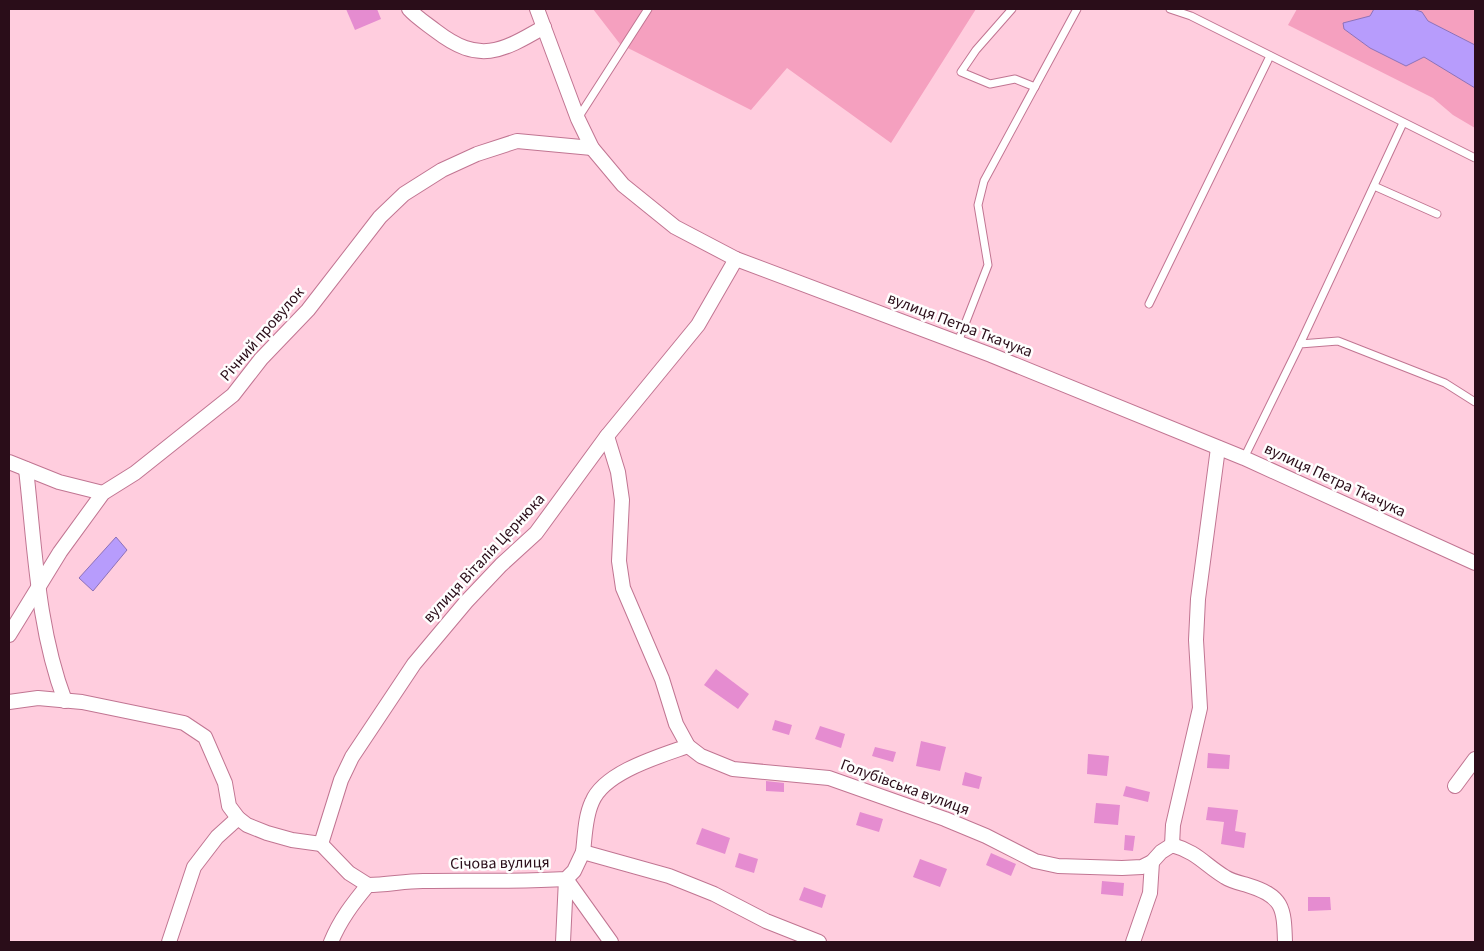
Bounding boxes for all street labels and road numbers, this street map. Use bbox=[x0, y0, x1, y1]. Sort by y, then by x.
street label: Річний провулок bbox=[215, 282, 309, 386]
street label: вулиця Петра Ткачука bbox=[884, 287, 1036, 363]
street label: вулиця Петра Ткачука bbox=[1261, 438, 1409, 522]
street label: вулиця Віталія Цернюка bbox=[418, 489, 550, 627]
street label: Голубівська вулиця bbox=[837, 753, 973, 821]
street label: Січова вулиця bbox=[450, 851, 550, 875]

